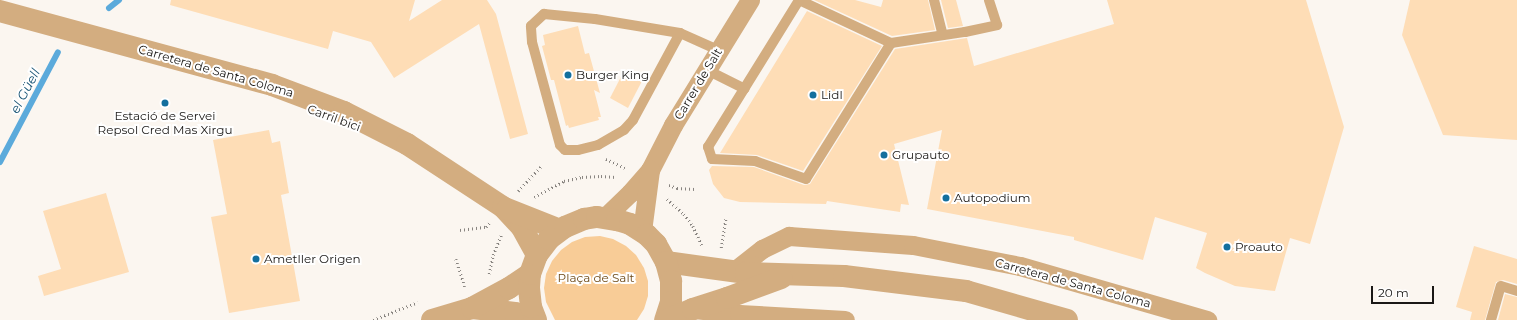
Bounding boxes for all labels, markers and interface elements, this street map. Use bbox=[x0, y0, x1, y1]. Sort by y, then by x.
street label: Carretera de Santa Coloma bbox=[137, 42, 295, 100]
street label: Carrer de Salt bbox=[671, 46, 725, 122]
water label: el Güell bbox=[7, 66, 43, 116]
place label: Burger King bbox=[576, 68, 649, 82]
marker: Burger King bbox=[563, 70, 573, 80]
place label: Lidl bbox=[821, 88, 843, 102]
marker: Lidl bbox=[808, 90, 818, 100]
marker: Estació de Servei Repsol Cred Mas Xirgu bbox=[160, 98, 170, 108]
street label: Carril bici bbox=[305, 102, 363, 134]
place label: Estació de Servei Repsol Cred Mas Xirgu bbox=[97, 109, 233, 137]
place label: Grupauto bbox=[892, 148, 950, 162]
marker: Grupauto bbox=[879, 150, 889, 160]
place label: Autopodium bbox=[954, 191, 1031, 205]
marker: Autopodium bbox=[941, 193, 951, 203]
place label: Proauto bbox=[1235, 240, 1283, 254]
marker: Proauto bbox=[1222, 242, 1232, 252]
place label: Ametller Origen bbox=[264, 252, 361, 266]
marker: Ametller Origen bbox=[251, 254, 261, 264]
street label: Carretera de Santa Coloma bbox=[993, 255, 1153, 311]
park label: Plaça de Salt bbox=[558, 271, 634, 285]
scale bar bbox=[1373, 278, 1436, 304]
text: 20 m bbox=[1378, 285, 1409, 300]

